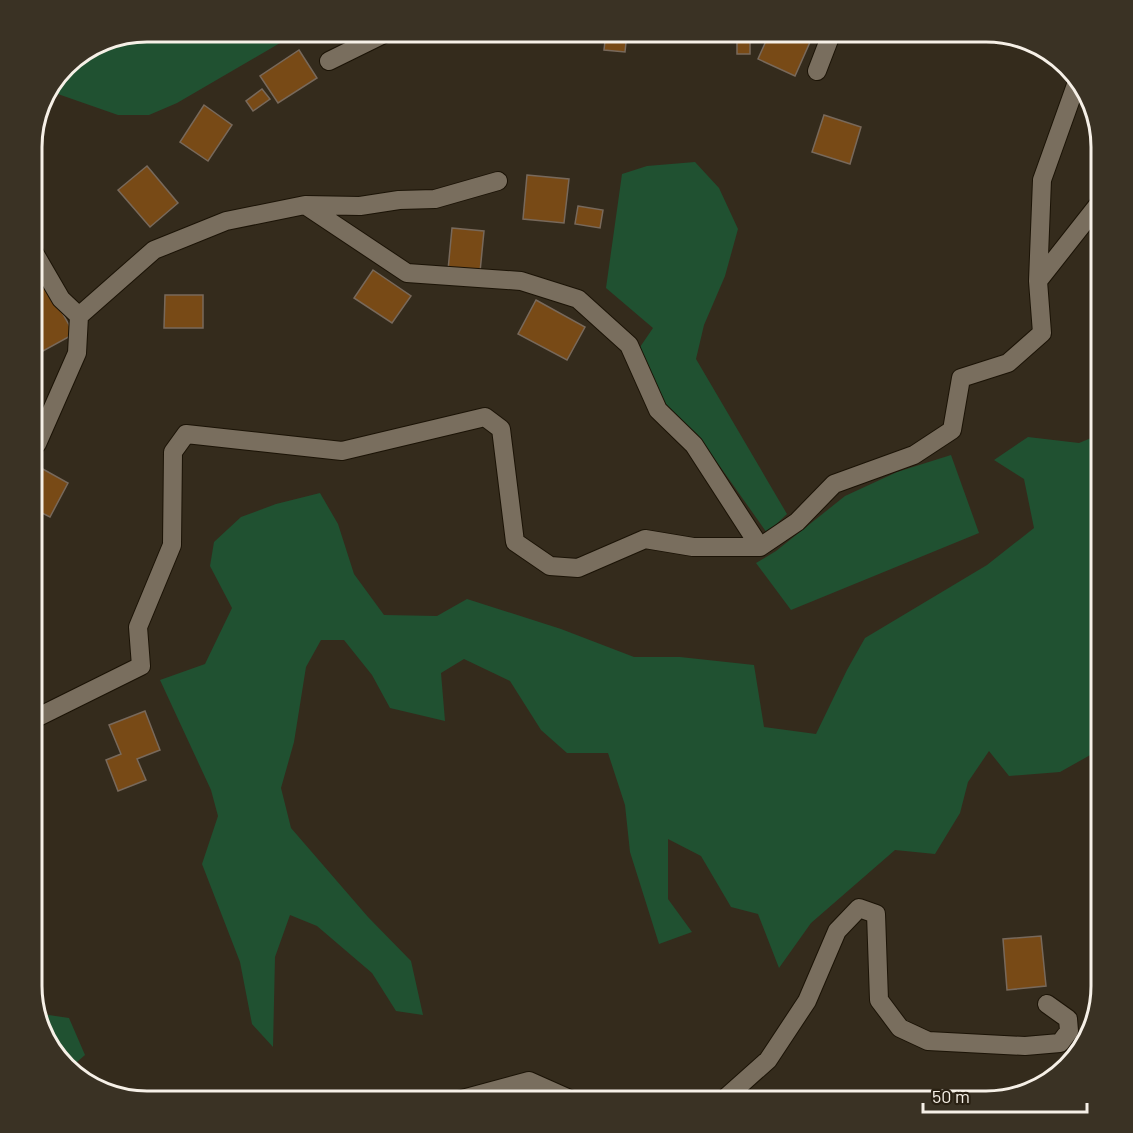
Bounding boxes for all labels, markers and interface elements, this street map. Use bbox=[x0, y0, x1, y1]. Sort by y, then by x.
scale bar bbox=[923, 1076, 1086, 1114]
text: 50 m bbox=[932, 1085, 970, 1107]

